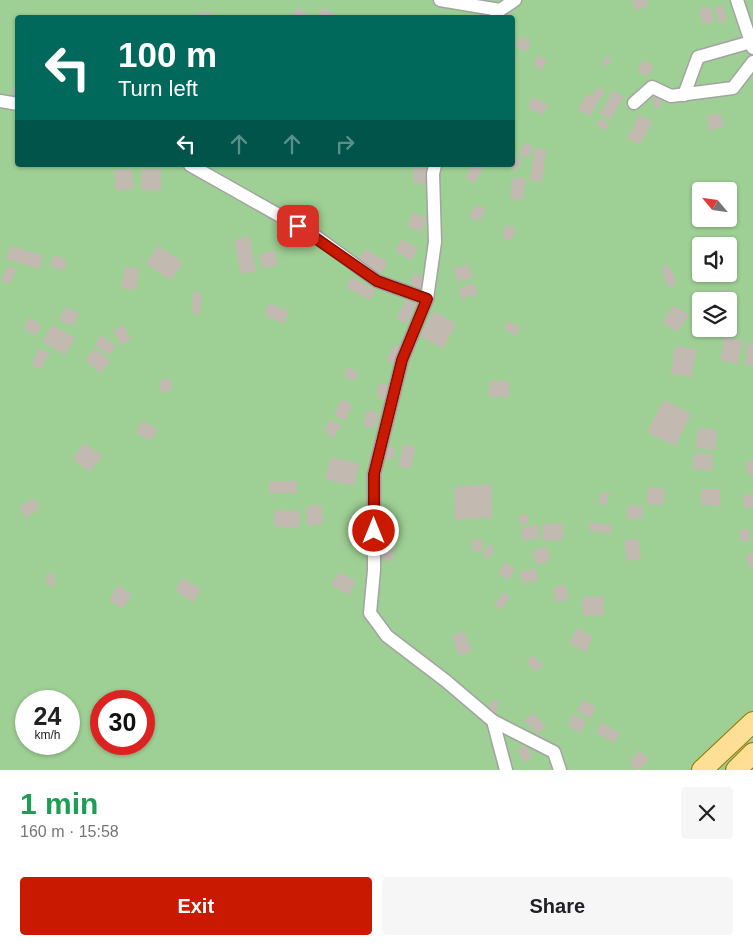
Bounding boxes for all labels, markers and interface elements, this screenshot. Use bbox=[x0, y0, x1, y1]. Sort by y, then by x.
icon: left bbox=[35, 35, 100, 100]
text: 100 m bbox=[118, 35, 217, 74]
text: Turn left bbox=[118, 76, 198, 101]
icon: left bbox=[172, 130, 200, 158]
icon: ahead bbox=[225, 130, 253, 158]
icon: ahead bbox=[278, 130, 306, 158]
icon: right bbox=[331, 130, 359, 158]
north arrow bbox=[692, 182, 738, 228]
map controls bbox=[692, 182, 737, 337]
pin bbox=[277, 205, 319, 247]
icon: arrive bbox=[284, 212, 312, 240]
button: sound bbox=[692, 237, 737, 282]
button: layers bbox=[692, 292, 737, 337]
position arrow bbox=[347, 504, 399, 556]
speed limit sign: 30 bbox=[90, 690, 155, 755]
text: 24 bbox=[34, 702, 61, 730]
text: km/h bbox=[34, 728, 61, 742]
text: 1 min bbox=[20, 787, 98, 820]
button: close bbox=[681, 787, 733, 839]
text: 160 m · 15:58 bbox=[20, 823, 119, 840]
button: Exit bbox=[20, 877, 372, 935]
button: Share bbox=[382, 877, 733, 935]

